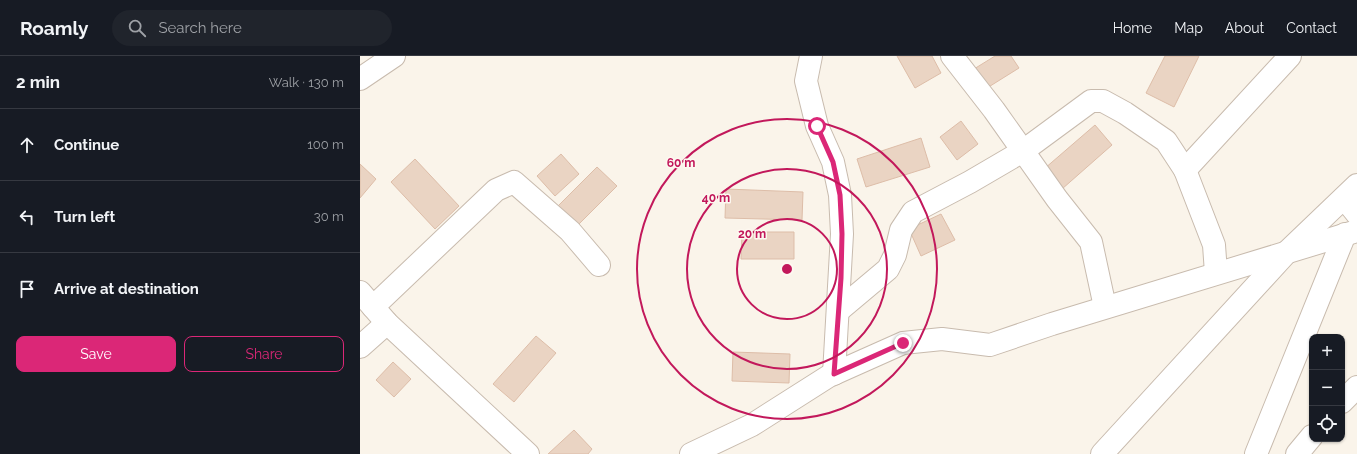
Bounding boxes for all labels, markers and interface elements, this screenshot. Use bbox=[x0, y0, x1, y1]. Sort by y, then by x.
search box bbox=[112, 10, 392, 46]
text: Roamly bbox=[20, 17, 88, 39]
icon: search bbox=[126, 17, 148, 39]
text: Search here bbox=[158, 19, 242, 37]
text: Home bbox=[1113, 20, 1152, 36]
text: Map bbox=[1174, 20, 1203, 36]
text: About bbox=[1225, 20, 1264, 36]
text: Contact bbox=[1286, 20, 1337, 36]
text: 2 min bbox=[16, 72, 60, 92]
text: Walk · 130 m bbox=[269, 75, 344, 90]
route start bbox=[808, 117, 826, 135]
icon: ahead bbox=[16, 134, 38, 156]
text: Continue bbox=[54, 136, 119, 154]
text: 100 m bbox=[307, 137, 344, 152]
text: 60 m bbox=[667, 156, 695, 170]
text: 40 m bbox=[702, 191, 730, 205]
icon: left bbox=[16, 206, 38, 228]
text: Turn left bbox=[54, 208, 115, 226]
text: 30 m bbox=[314, 209, 344, 224]
text: 20 m bbox=[738, 227, 766, 241]
centre of rings bbox=[780, 262, 794, 276]
icon: arrive bbox=[16, 278, 38, 300]
text: Arrive at destination bbox=[54, 280, 199, 298]
route end bbox=[894, 334, 912, 352]
map controls bbox=[1309, 334, 1345, 442]
button: + bbox=[1309, 334, 1345, 370]
button: Save bbox=[16, 336, 176, 372]
button: Share bbox=[184, 336, 344, 372]
button: − bbox=[1309, 370, 1345, 406]
button: locate bbox=[1309, 406, 1345, 442]

